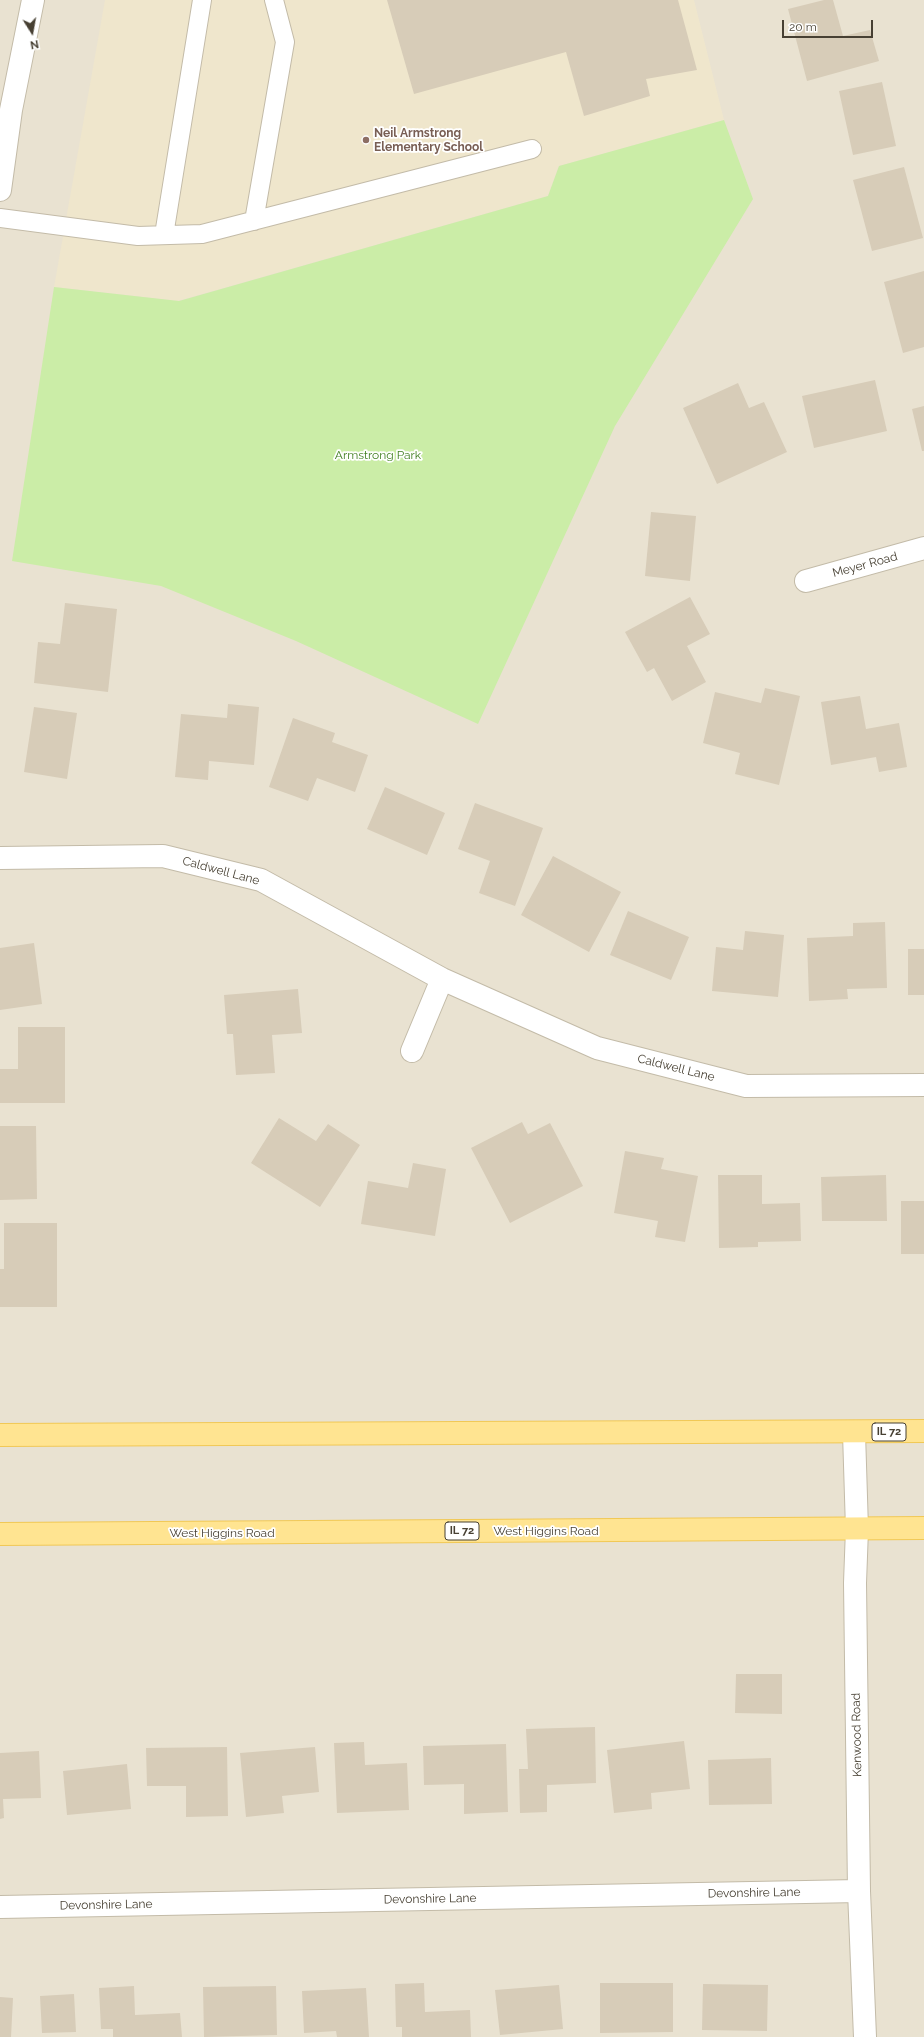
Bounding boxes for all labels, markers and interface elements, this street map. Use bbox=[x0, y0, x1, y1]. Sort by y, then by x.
north arrow bbox=[12, 12, 52, 52]
scale bar bbox=[784, 12, 875, 38]
text: 20 m bbox=[789, 20, 817, 34]
text: N bbox=[29, 37, 40, 51]
place label: Neil Armstrong Elementary School bbox=[374, 126, 483, 154]
marker: Neil Armstrong Elementary School bbox=[361, 135, 371, 145]
park label: Armstrong Park bbox=[335, 448, 421, 462]
street label: Meyer Road bbox=[831, 549, 899, 581]
street label: Caldwell Lane bbox=[181, 854, 261, 888]
street label: Caldwell Lane bbox=[636, 1051, 716, 1085]
road number: IL 72 bbox=[872, 1423, 906, 1441]
road number: IL 72 bbox=[445, 1522, 479, 1540]
street label: West Higgins Road bbox=[493, 1524, 599, 1538]
street label: West Higgins Road bbox=[169, 1526, 275, 1540]
street label: Kenwood Road bbox=[849, 1693, 865, 1777]
street label: Devonshire Lane bbox=[707, 1885, 801, 1901]
street label: Devonshire Lane bbox=[383, 1891, 477, 1907]
street label: Devonshire Lane bbox=[59, 1897, 153, 1913]

